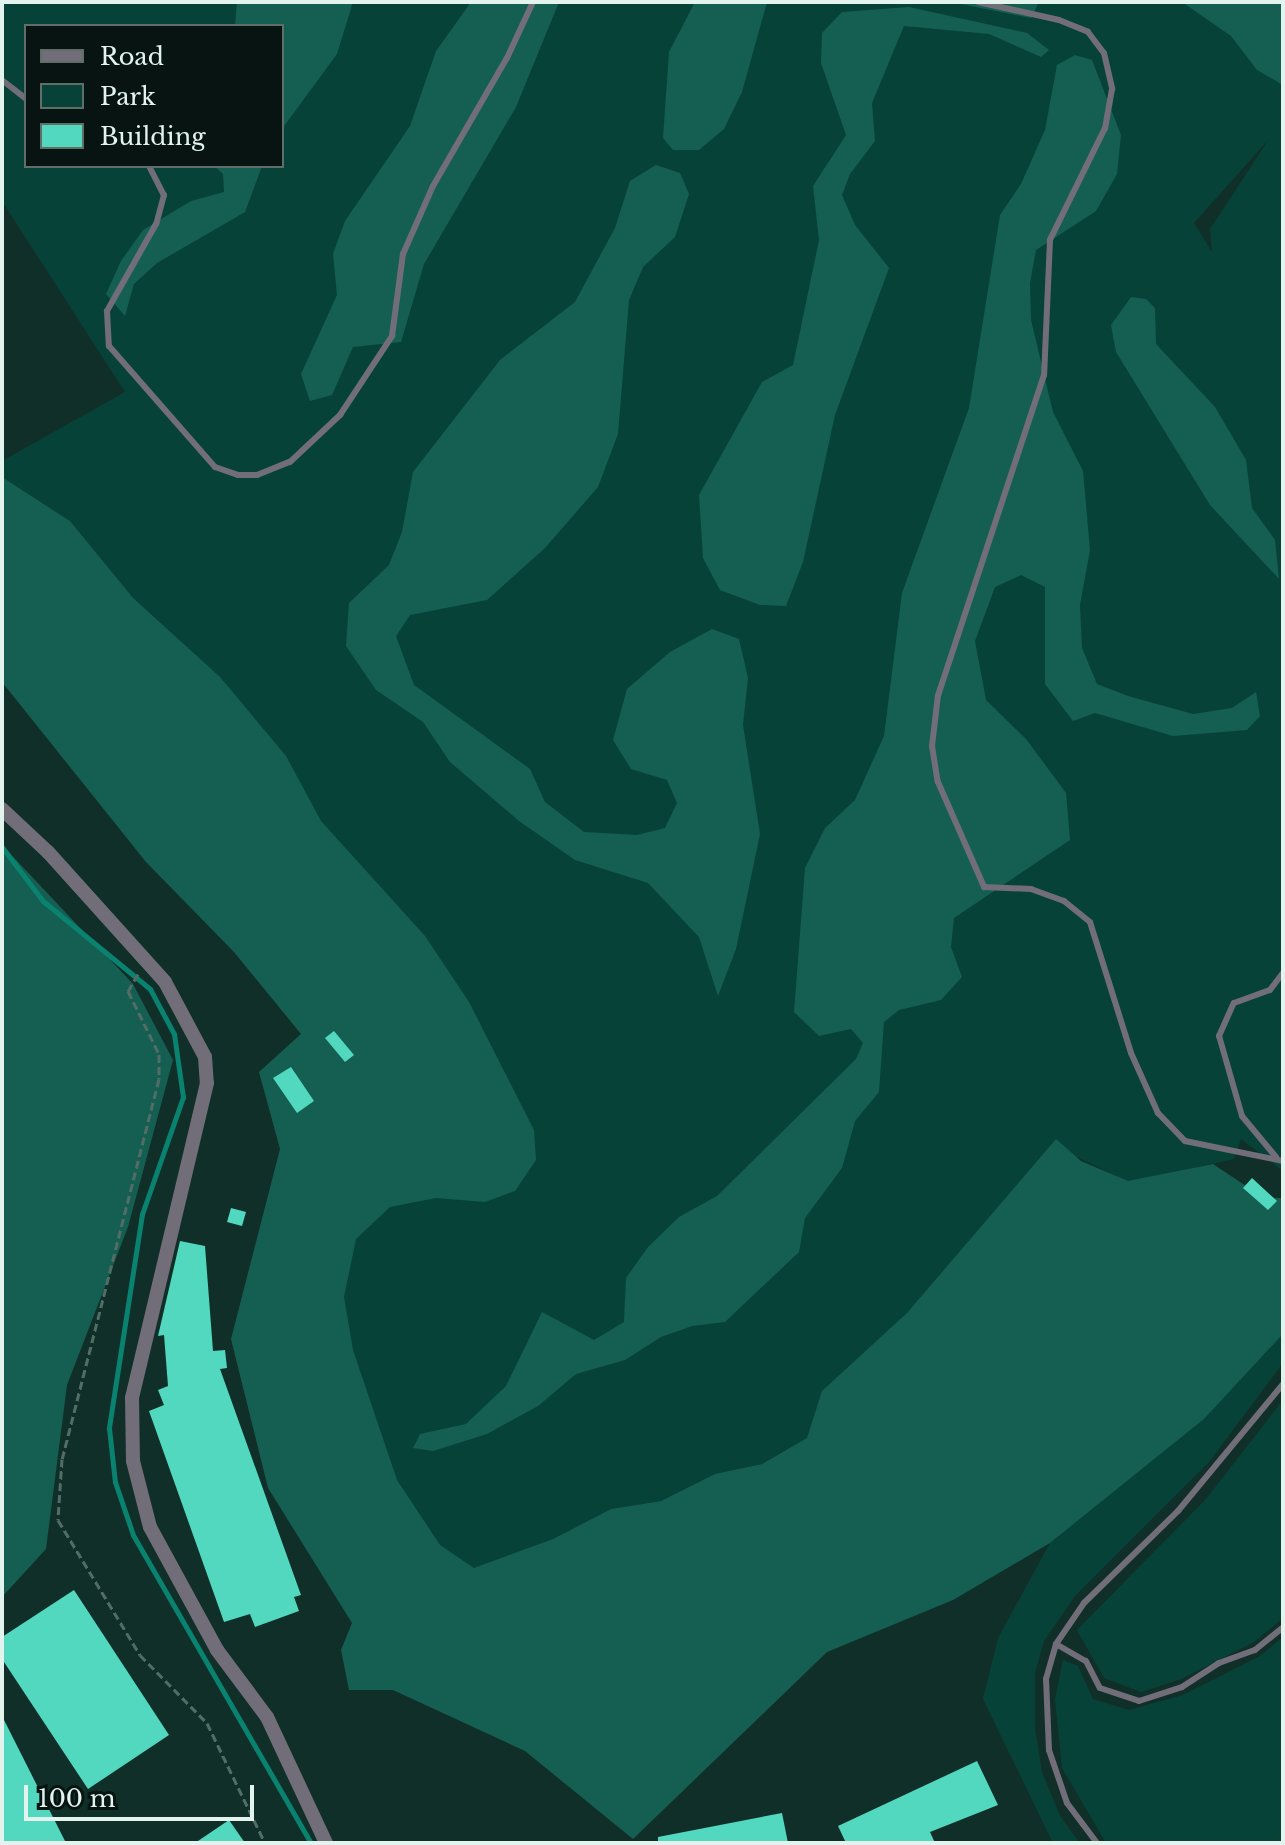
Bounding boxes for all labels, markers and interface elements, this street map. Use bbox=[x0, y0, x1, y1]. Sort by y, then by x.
legend bbox=[24, 24, 284, 168]
text: Road bbox=[100, 42, 164, 71]
text: Park bbox=[100, 82, 156, 111]
text: Building bbox=[100, 122, 206, 151]
scale bar bbox=[28, 1769, 258, 1819]
text: 100 m bbox=[38, 1784, 116, 1813]

